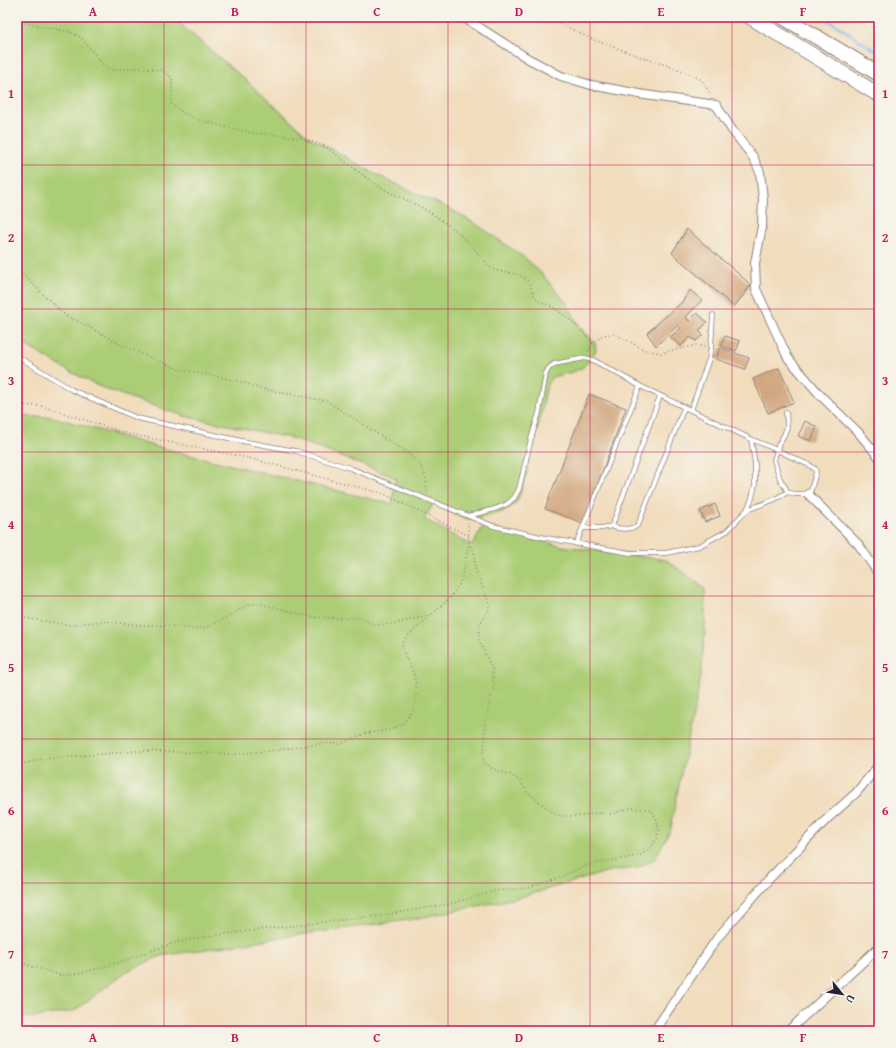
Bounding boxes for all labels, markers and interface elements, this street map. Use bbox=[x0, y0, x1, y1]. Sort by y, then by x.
text: A bbox=[89, 2, 98, 21]
text: B bbox=[231, 2, 239, 21]
text: C bbox=[373, 2, 381, 21]
text: D bbox=[515, 2, 523, 21]
text: E bbox=[658, 2, 665, 21]
text: F bbox=[800, 2, 807, 21]
text: 1 bbox=[8, 84, 14, 103]
text: 1 bbox=[882, 84, 888, 103]
text: 2 bbox=[8, 228, 15, 247]
text: 2 bbox=[882, 228, 889, 247]
text: 3 bbox=[8, 371, 14, 390]
text: 3 bbox=[882, 371, 888, 390]
text: 4 bbox=[8, 515, 15, 534]
text: 4 bbox=[882, 515, 889, 534]
text: 5 bbox=[8, 658, 15, 677]
text: 5 bbox=[882, 658, 889, 677]
text: 6 bbox=[8, 801, 15, 820]
text: 6 bbox=[882, 801, 889, 820]
text: 7 bbox=[8, 945, 15, 964]
text: 7 bbox=[882, 945, 889, 964]
north arrow bbox=[822, 974, 862, 1014]
text: U bbox=[842, 992, 859, 1007]
text: A bbox=[89, 1028, 98, 1047]
text: B bbox=[231, 1028, 239, 1047]
text: C bbox=[373, 1028, 381, 1047]
text: D bbox=[515, 1028, 523, 1047]
text: E bbox=[658, 1028, 665, 1047]
text: F bbox=[800, 1028, 807, 1047]

